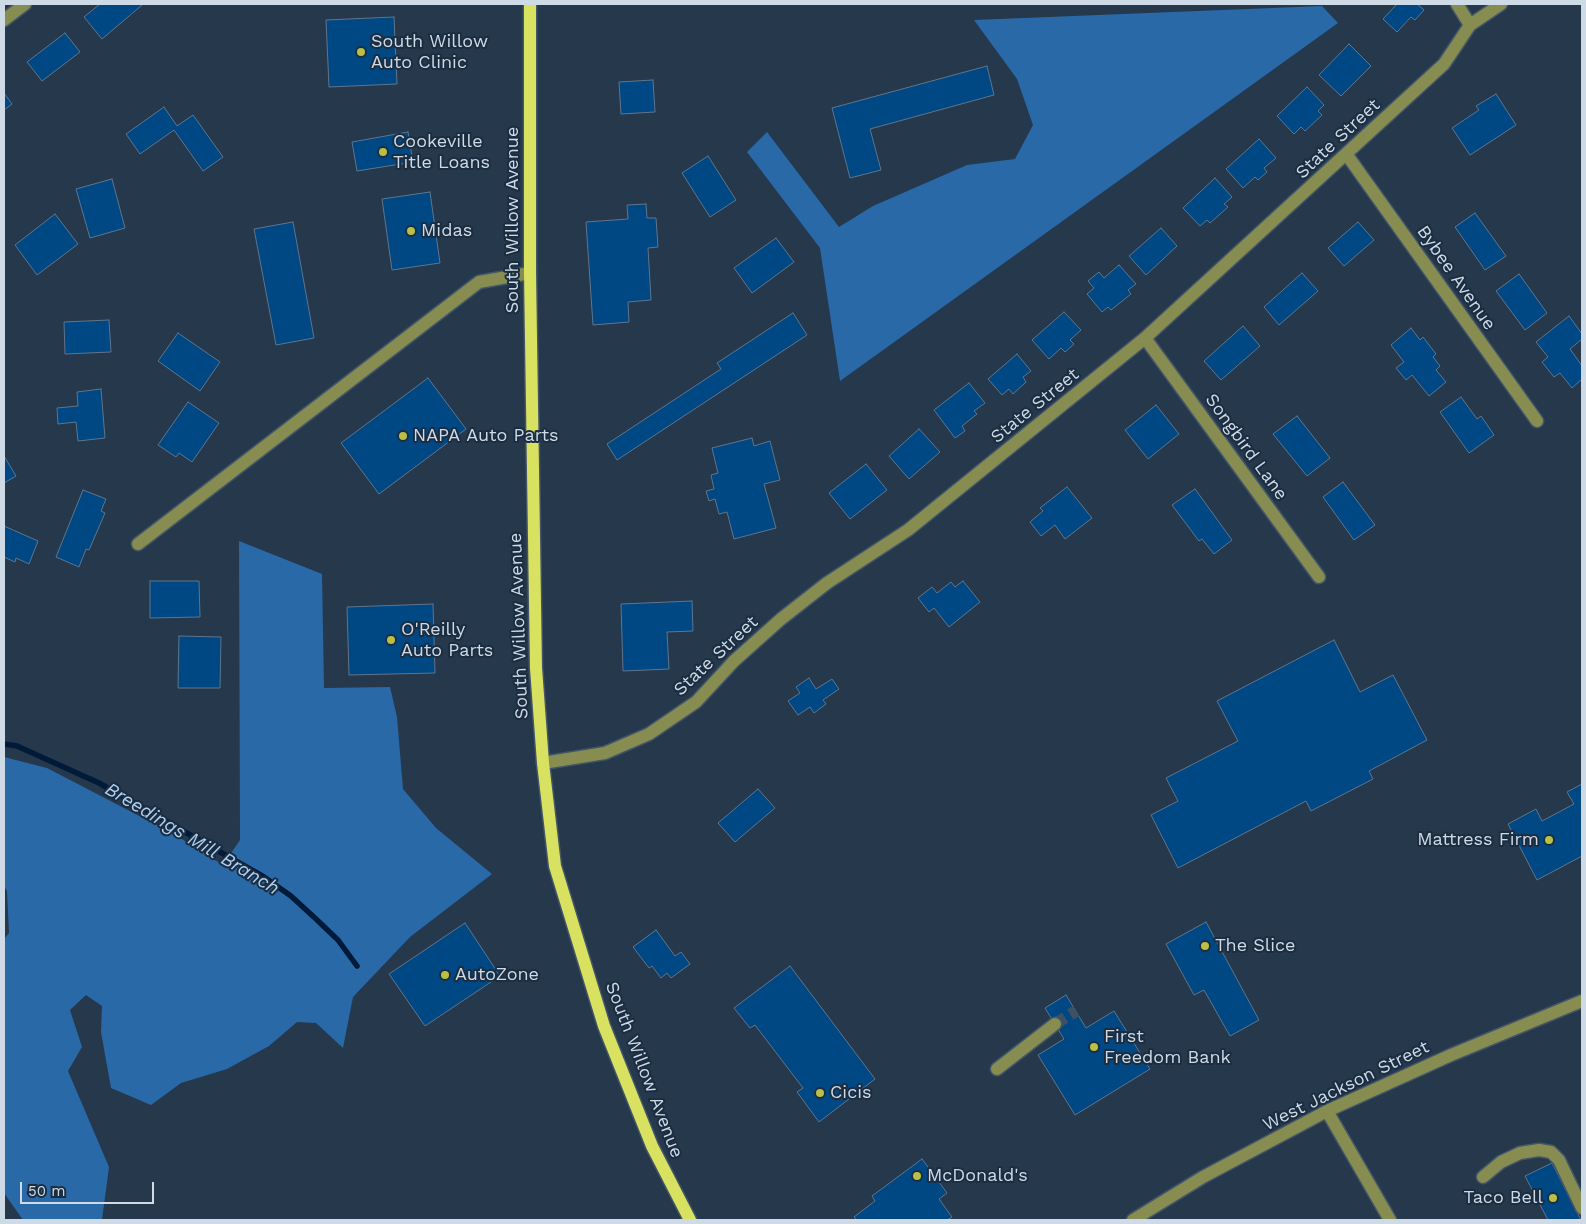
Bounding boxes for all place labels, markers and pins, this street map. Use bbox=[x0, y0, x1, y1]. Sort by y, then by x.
place label: South Willow Auto Clinic bbox=[371, 31, 488, 74]
marker: South Willow Auto Clinic bbox=[355, 46, 367, 58]
place label: Cookeville Title Loans bbox=[393, 131, 490, 173]
marker: Cookeville Title Loans bbox=[377, 146, 389, 158]
place label: Midas bbox=[421, 220, 472, 242]
marker: Midas bbox=[405, 225, 417, 237]
place label: NAPA Auto Parts bbox=[413, 425, 559, 447]
marker: NAPA Auto Parts bbox=[397, 430, 409, 442]
place label: O'Reilly Auto Parts bbox=[401, 619, 493, 662]
marker: O'Reilly Auto Parts bbox=[385, 634, 397, 646]
place label: Mattress Firm bbox=[1417, 829, 1539, 851]
marker: Mattress Firm bbox=[1543, 834, 1555, 846]
place label: The Slice bbox=[1215, 935, 1295, 957]
marker: The Slice bbox=[1199, 940, 1211, 952]
place label: AutoZone bbox=[455, 964, 539, 986]
marker: AutoZone bbox=[439, 969, 451, 981]
place label: First Freedom Bank bbox=[1104, 1026, 1231, 1068]
marker: First Freedom Bank bbox=[1088, 1041, 1100, 1053]
place label: Cicis bbox=[830, 1082, 871, 1104]
marker: Cicis bbox=[814, 1087, 826, 1099]
place label: McDonald's bbox=[927, 1165, 1028, 1187]
marker: McDonald's bbox=[911, 1170, 923, 1182]
place label: Taco Bell bbox=[1464, 1187, 1543, 1209]
marker: Taco Bell bbox=[1547, 1192, 1559, 1204]

